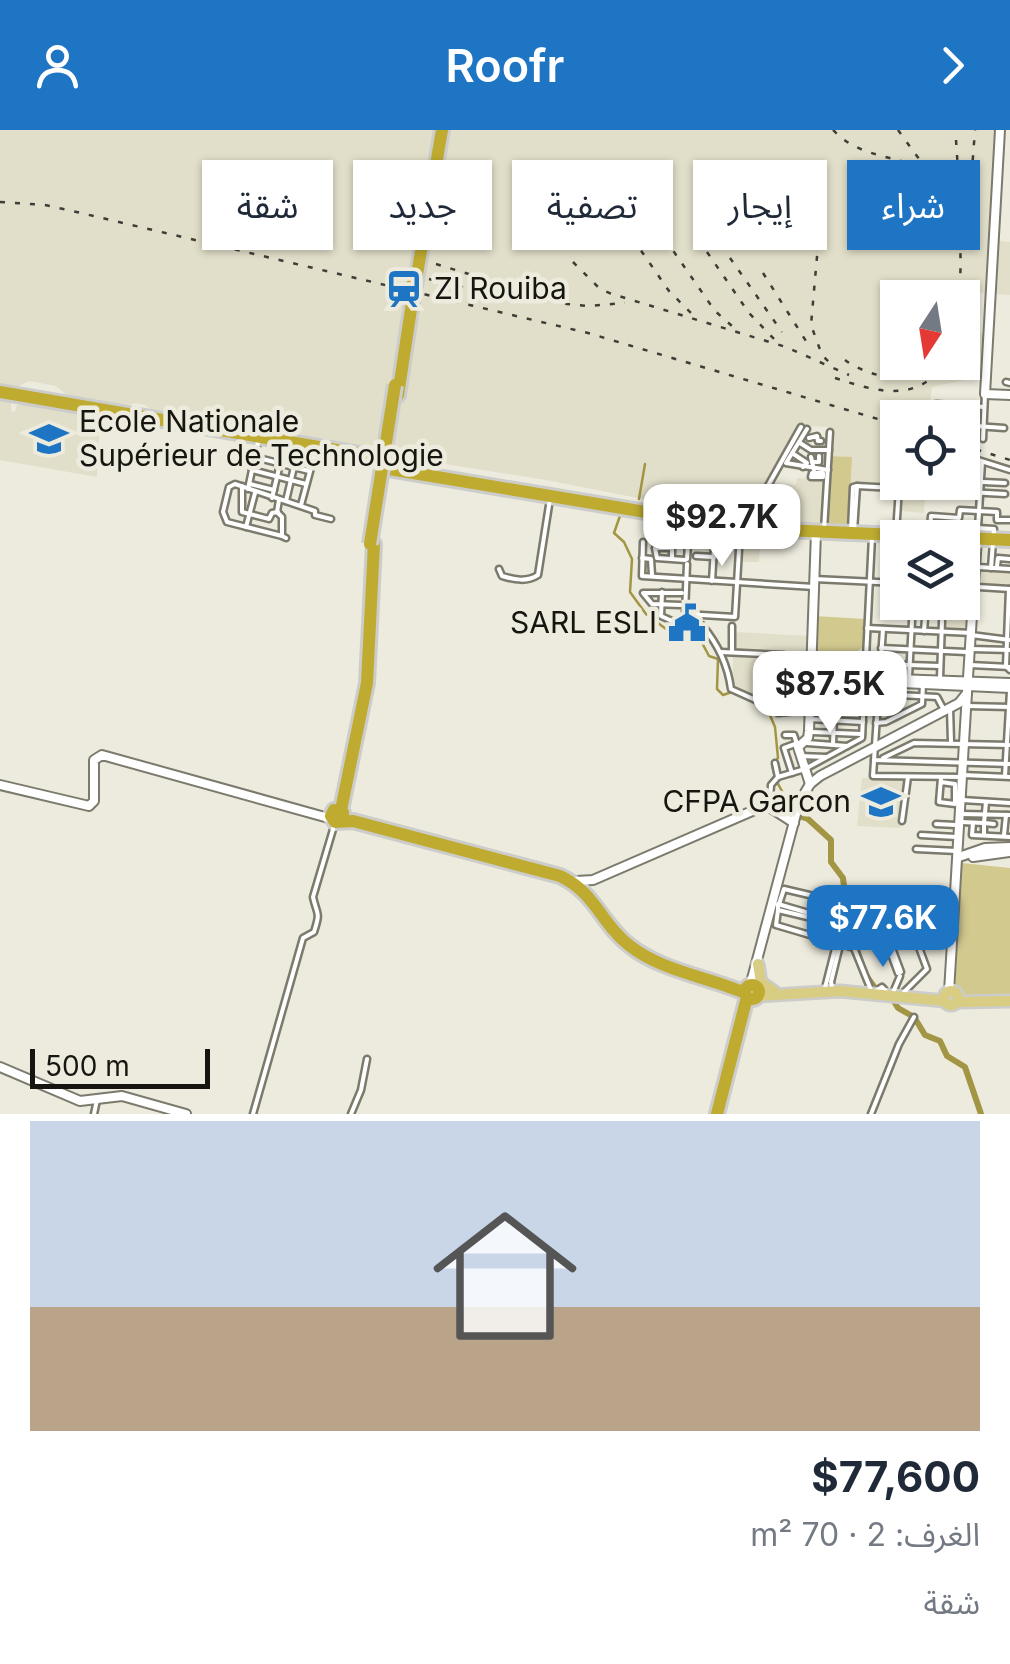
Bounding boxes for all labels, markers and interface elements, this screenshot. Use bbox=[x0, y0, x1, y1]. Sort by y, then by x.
icon: person bbox=[30, 38, 85, 93]
text: Roofr bbox=[446, 38, 564, 93]
icon: forward bbox=[925, 38, 980, 93]
chip: شقة bbox=[202, 160, 333, 250]
chip: جديد bbox=[353, 160, 492, 250]
chip: تصفية bbox=[512, 160, 673, 250]
chip: إيجار bbox=[693, 160, 827, 250]
chip: شراء bbox=[847, 160, 980, 250]
station icon: ZI Rouiba bbox=[383, 268, 425, 310]
place label: ZI Rouiba bbox=[434, 270, 567, 306]
north arrow bbox=[880, 280, 980, 380]
map controls bbox=[880, 280, 980, 620]
button: locate bbox=[880, 400, 980, 500]
place label: Ecole Nationale Supérieur de Technologie bbox=[79, 403, 444, 473]
school or university icon: Ecole Nationale Supérieur de Technologie bbox=[28, 418, 70, 460]
pin: $92.7K bbox=[641, 484, 803, 569]
text: $92.7K bbox=[665, 497, 779, 536]
button: layers bbox=[880, 520, 980, 620]
public building icon: SARL ESLI bbox=[666, 602, 708, 644]
place label: SARL ESLI bbox=[510, 604, 657, 640]
pin: $87.5K bbox=[749, 651, 911, 736]
text: $87.5K bbox=[775, 664, 885, 703]
school or university icon: CFPA Garcon bbox=[860, 781, 902, 823]
place label: CFPA Garcon bbox=[662, 783, 851, 819]
pin: $77.6K bbox=[802, 885, 964, 970]
text: $77.6K bbox=[829, 898, 937, 937]
scale bar bbox=[30, 1044, 210, 1088]
text: 500 m bbox=[45, 1049, 130, 1083]
icon: home bbox=[415, 1186, 595, 1366]
text: $77,600 bbox=[811, 1451, 980, 1502]
text: الغرف: 2 · 70 m² bbox=[750, 1515, 980, 1554]
text: شقة bbox=[924, 1583, 980, 1622]

